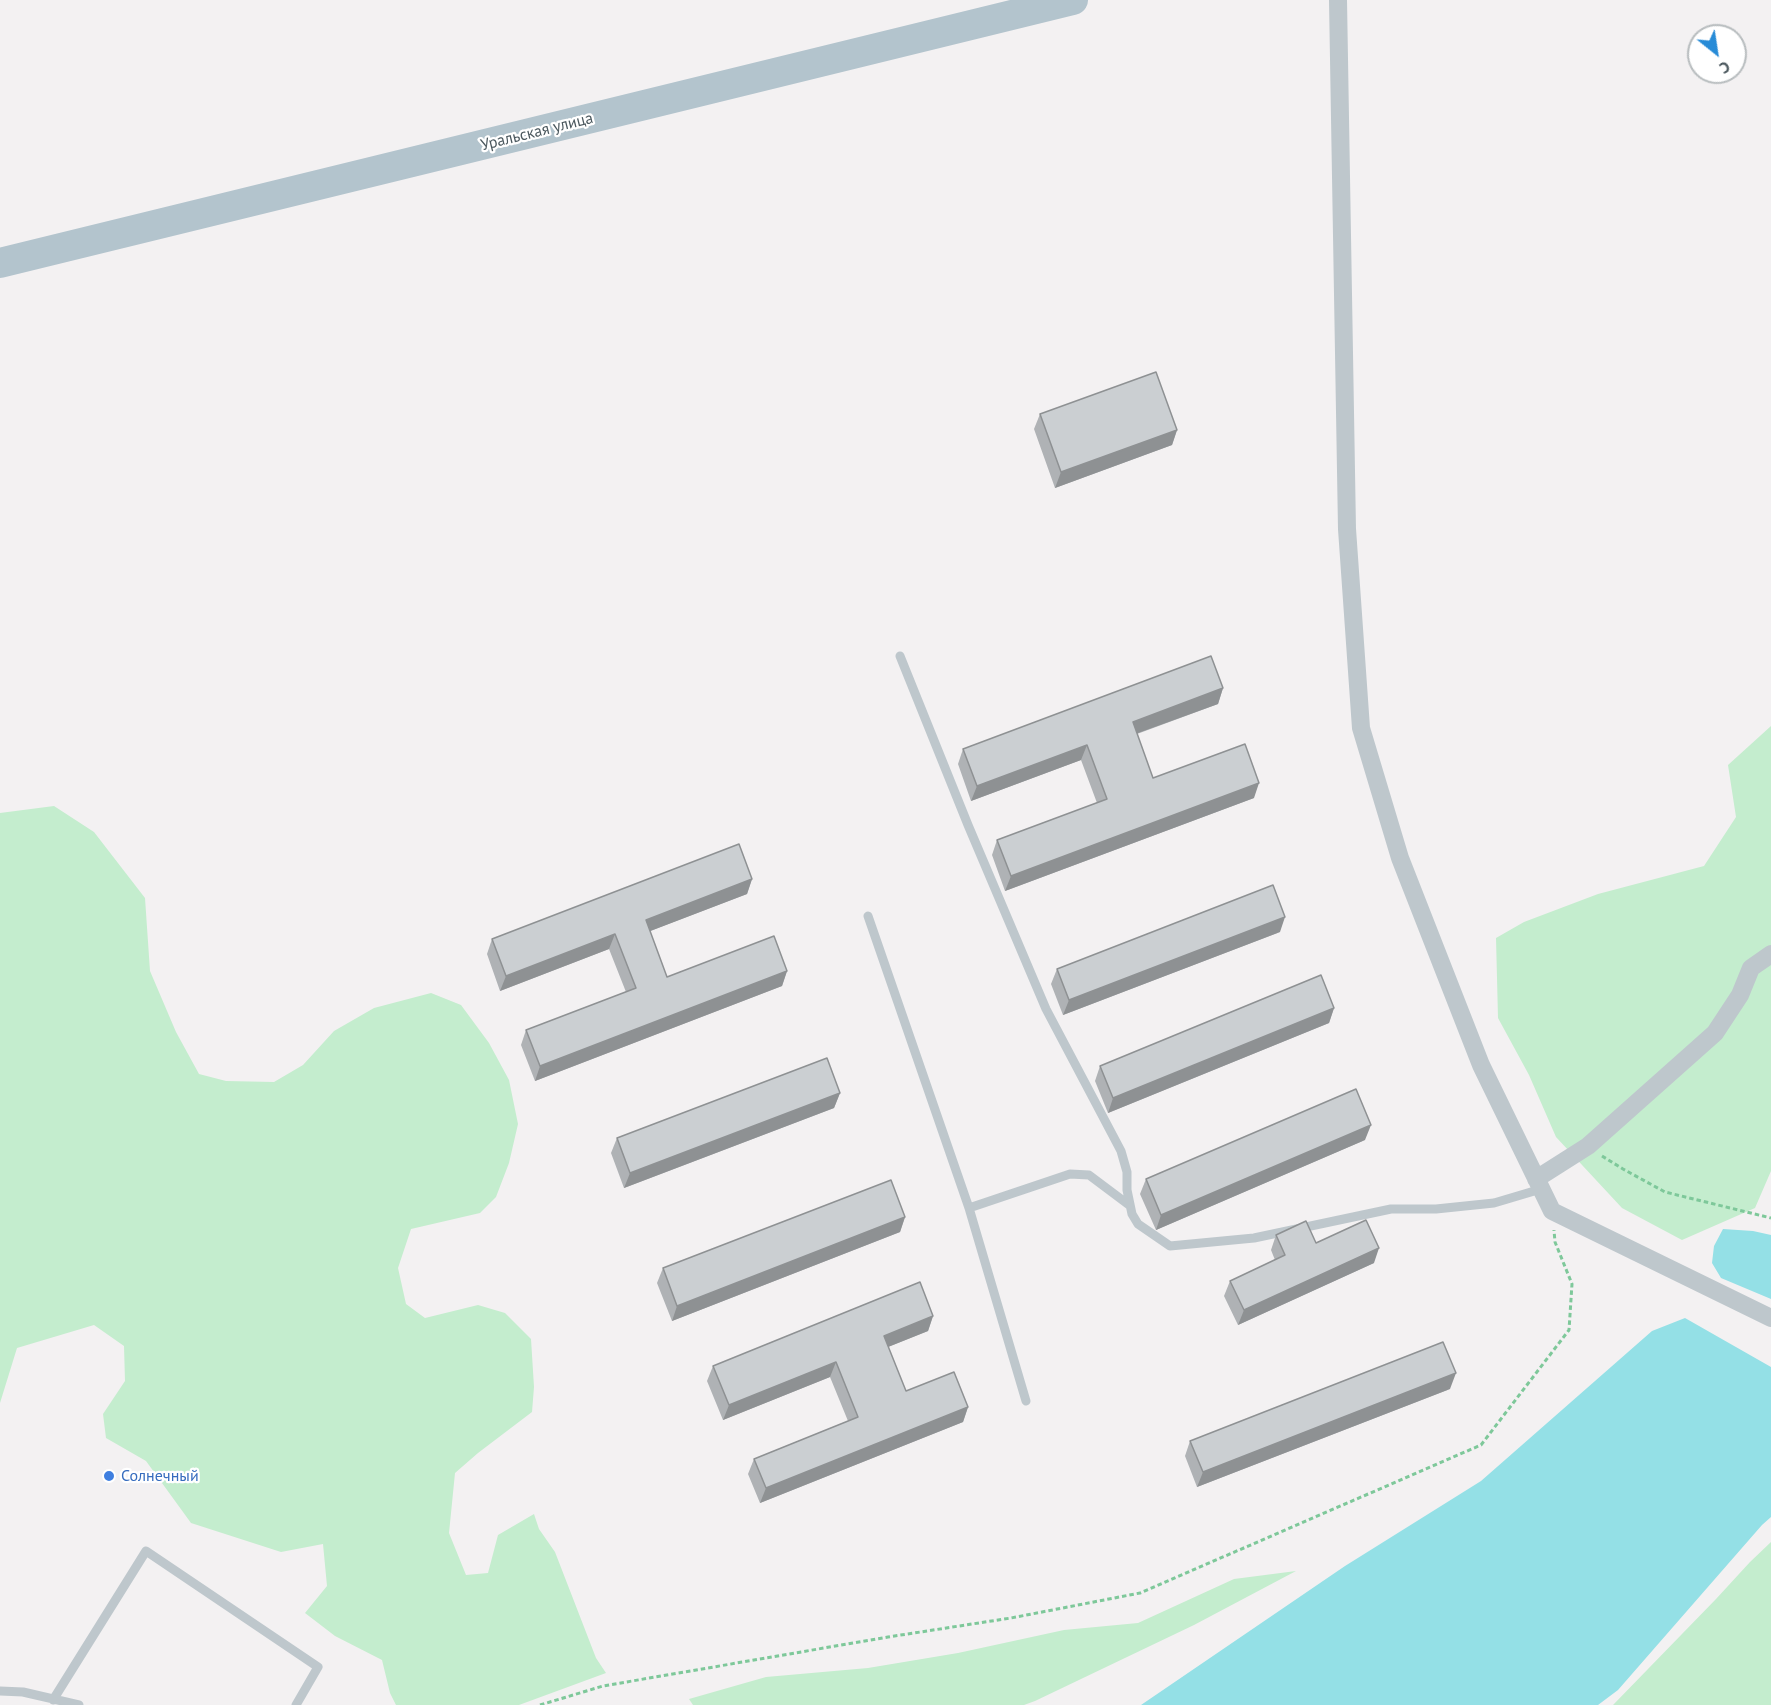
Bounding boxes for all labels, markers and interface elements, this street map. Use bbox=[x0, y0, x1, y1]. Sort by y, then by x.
north arrow bbox=[1687, 24, 1747, 84]
text: С bbox=[1716, 57, 1734, 79]
street label: Уральская улица bbox=[479, 109, 595, 155]
place label: Солнечный bbox=[121, 1466, 199, 1486]
marker: Солнечный bbox=[102, 1469, 116, 1483]

